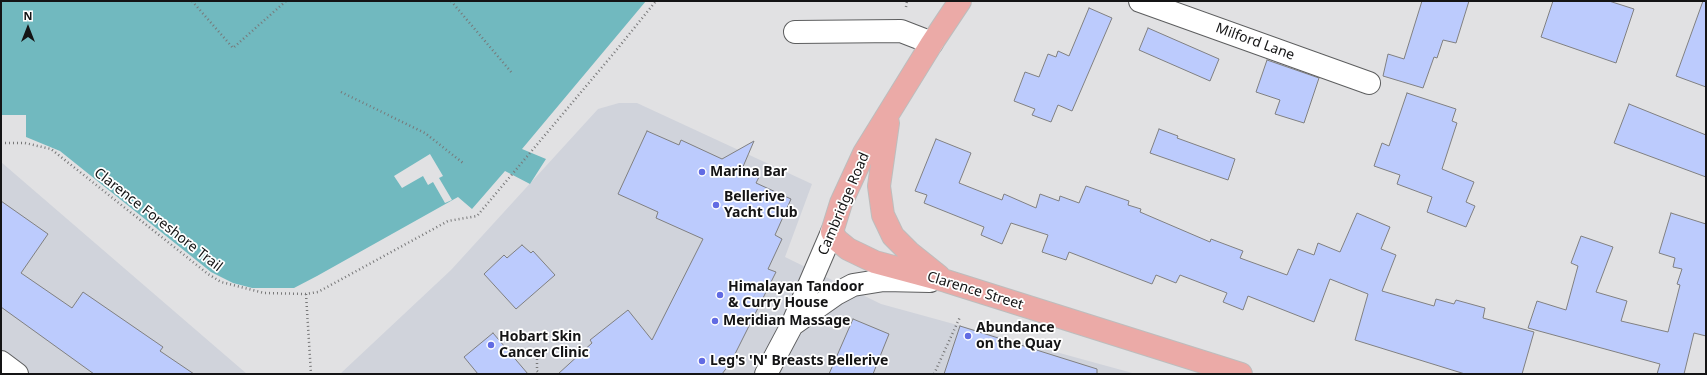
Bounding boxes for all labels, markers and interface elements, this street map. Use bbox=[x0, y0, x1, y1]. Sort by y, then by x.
north arrow bbox=[8, 8, 48, 48]
text: N bbox=[24, 8, 32, 23]
street label: Milford Lane bbox=[1213, 20, 1297, 64]
street label: Cambridge Road bbox=[815, 150, 873, 258]
place label: Marina Bar bbox=[710, 164, 787, 180]
street label: Clarence Foreshore Trail bbox=[90, 165, 226, 275]
marker: Marina Bar bbox=[697, 167, 707, 177]
place label: Bellerive Yacht Club bbox=[724, 189, 798, 222]
marker: Bellerive Yacht Club bbox=[711, 200, 721, 210]
street label: Clarence Street bbox=[925, 268, 1025, 314]
place label: Himalayan Tandoor & Curry House bbox=[728, 279, 864, 312]
marker: Himalayan Tandoor & Curry House bbox=[715, 290, 725, 300]
place label: Meridian Massage bbox=[723, 313, 850, 329]
marker: Meridian Massage bbox=[710, 316, 720, 326]
place label: Abundance on the Quay bbox=[976, 320, 1061, 352]
place label: Hobart Skin Cancer Clinic bbox=[499, 329, 589, 362]
marker: Abundance on the Quay bbox=[963, 331, 973, 341]
marker: Hobart Skin Cancer Clinic bbox=[486, 340, 496, 350]
place label: Leg's 'N' Breasts Bellerive bbox=[710, 353, 888, 369]
marker: Leg's 'N' Breasts Bellerive bbox=[697, 356, 707, 366]

